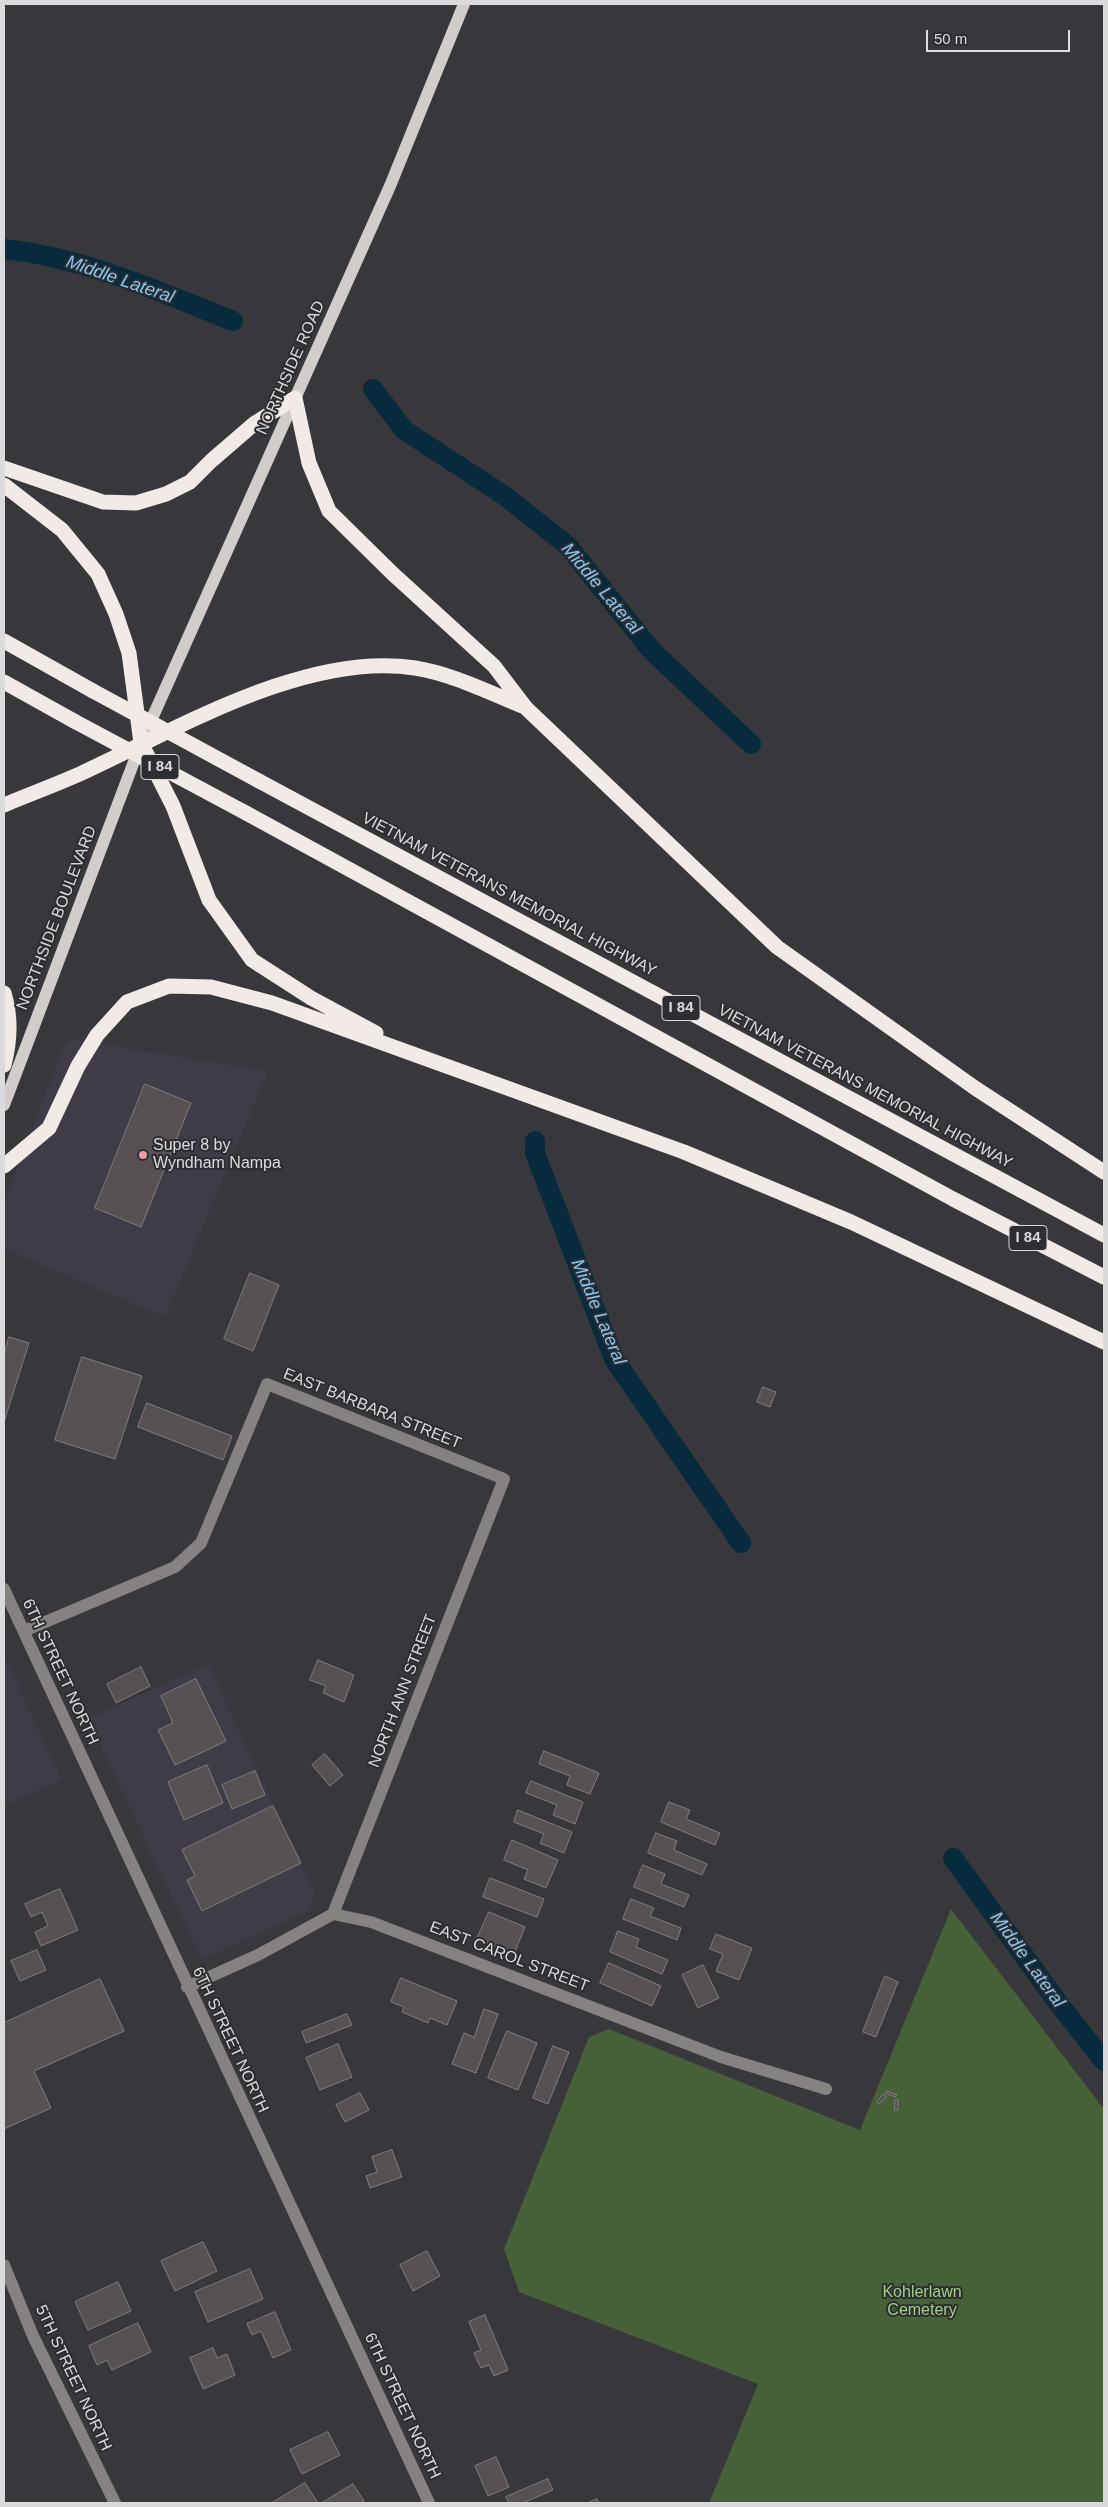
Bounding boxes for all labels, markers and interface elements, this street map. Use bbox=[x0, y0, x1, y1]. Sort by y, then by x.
scale bar bbox=[928, 20, 1072, 52]
text: 50 m bbox=[934, 30, 967, 47]
water label: Middle Lateral bbox=[63, 251, 177, 309]
street label: NORTHSIDE ROAD bbox=[253, 298, 329, 438]
water label: Middle Lateral bbox=[556, 539, 646, 639]
road number: I 84 bbox=[141, 754, 179, 780]
street label: VIETNAM VETERANS MEMORIAL HIGHWAY bbox=[358, 809, 660, 981]
street label: NORTHSIDE BOULEVARD bbox=[13, 823, 101, 1013]
road number: I 84 bbox=[662, 996, 700, 1020]
street label: VIETNAM VETERANS MEMORIAL HIGHWAY bbox=[714, 1001, 1016, 1173]
place label: Super 8 by Wyndham Nampa bbox=[153, 1136, 281, 1174]
marker: Super 8 by Wyndham Nampa bbox=[137, 1149, 149, 1161]
road number: I 84 bbox=[1009, 1226, 1047, 1250]
water label: Middle Lateral bbox=[566, 1256, 630, 1368]
street label: EAST BARBARA STREET bbox=[280, 1364, 464, 1454]
street label: 6TH STREET NORTH bbox=[18, 1596, 102, 1748]
street label: NORTH ANN STREET bbox=[365, 1612, 441, 1770]
water label: Middle Lateral bbox=[985, 1908, 1069, 2012]
street label: EAST CAROL STREET bbox=[427, 1918, 591, 1996]
street label: 6TH STREET NORTH bbox=[188, 1964, 272, 2116]
park label: Kohlerlawn Cemetery bbox=[882, 2283, 962, 2321]
street label: 5TH STREET NORTH bbox=[31, 2302, 115, 2454]
street label: 6TH STREET NORTH bbox=[360, 2330, 444, 2482]

